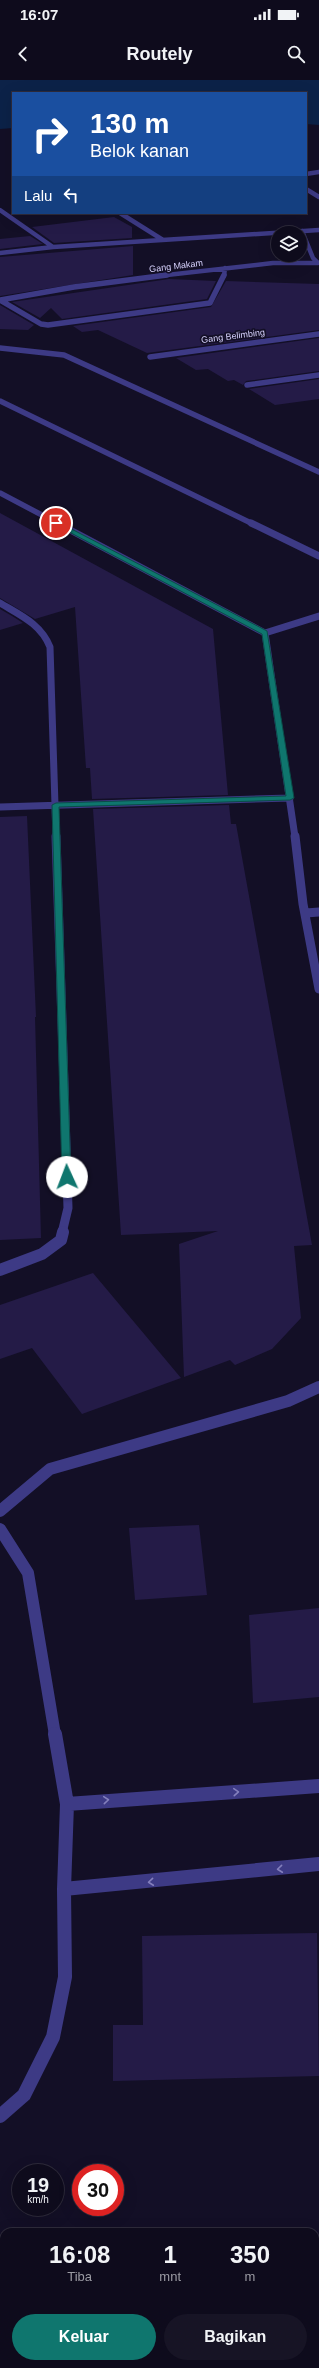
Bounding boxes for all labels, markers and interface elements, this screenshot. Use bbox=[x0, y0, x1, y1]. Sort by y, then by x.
text: 16:07 bbox=[20, 6, 58, 23]
icon: back bbox=[12, 43, 34, 65]
icon: search bbox=[285, 43, 307, 65]
text: Routely bbox=[126, 44, 193, 64]
icon: right bbox=[24, 108, 76, 160]
text: 130 m bbox=[90, 108, 169, 139]
text: Belok kanan bbox=[90, 141, 189, 161]
icon: left bbox=[60, 184, 82, 206]
text: Lalu bbox=[24, 187, 52, 204]
map controls bbox=[271, 226, 307, 262]
button: layers bbox=[271, 226, 307, 262]
street label: Gang Makam bbox=[149, 258, 203, 274]
street label: Gang Belimbing bbox=[201, 327, 265, 345]
pin bbox=[39, 506, 73, 540]
icon: arrive bbox=[45, 512, 67, 534]
position arrow bbox=[46, 1156, 88, 1198]
one-way arrow bbox=[233, 1787, 239, 1796]
one-way arrow bbox=[103, 1796, 109, 1805]
one-way arrow bbox=[277, 1864, 283, 1873]
one-way arrow bbox=[148, 1877, 154, 1886]
speed limit sign: 30 bbox=[72, 2164, 124, 2216]
text: 19 bbox=[27, 2174, 49, 2196]
text: km/h bbox=[27, 2194, 49, 2205]
text: 16:08 bbox=[49, 2241, 110, 2268]
text: 1 bbox=[163, 2241, 177, 2268]
text: 350 bbox=[230, 2241, 270, 2268]
text: Tiba bbox=[67, 2269, 92, 2284]
text: mnt bbox=[159, 2269, 181, 2284]
text: m bbox=[245, 2269, 255, 2284]
button: Keluar bbox=[12, 2314, 156, 2360]
button: Bagikan bbox=[164, 2314, 307, 2360]

